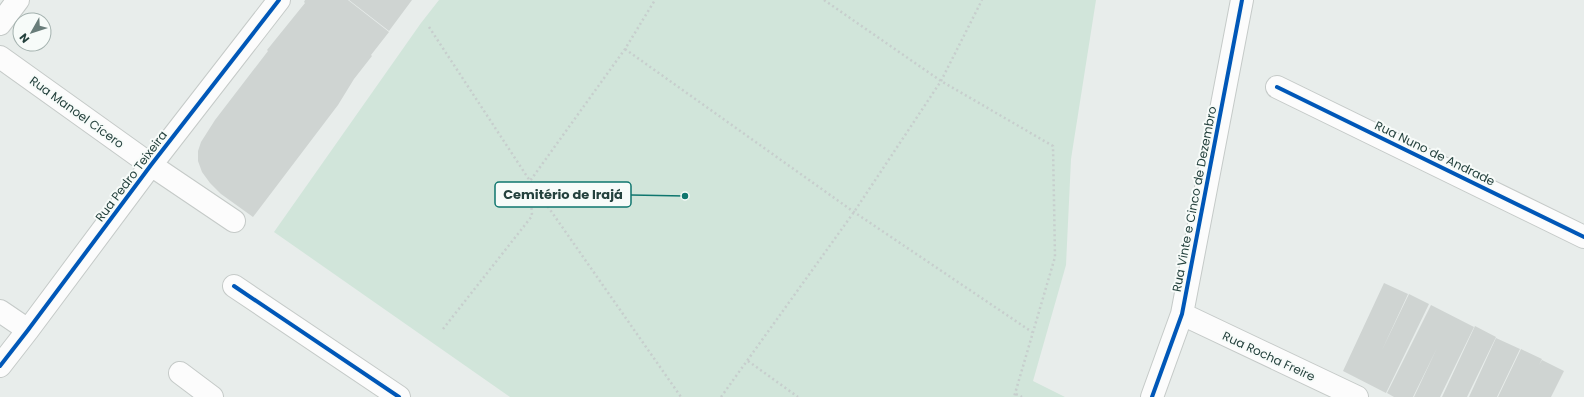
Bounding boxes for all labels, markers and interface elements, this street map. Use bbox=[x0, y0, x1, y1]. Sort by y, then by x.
north arrow bbox=[12, 12, 52, 52]
text: N bbox=[15, 30, 33, 47]
street label: Rua Manoel Cícero bbox=[26, 72, 128, 152]
street label: Rua Vinte e Cinco de Dezembro bbox=[1168, 104, 1220, 293]
street label: Rua Nuno de Andrade bbox=[1372, 116, 1498, 190]
street label: Rua Pedro Teixeira bbox=[91, 127, 171, 225]
callout: Cemitério de Irajá bbox=[495, 182, 631, 207]
text: Cemitério de Irajá bbox=[503, 185, 623, 204]
street label: Rua Rocha Freire bbox=[1220, 327, 1318, 385]

